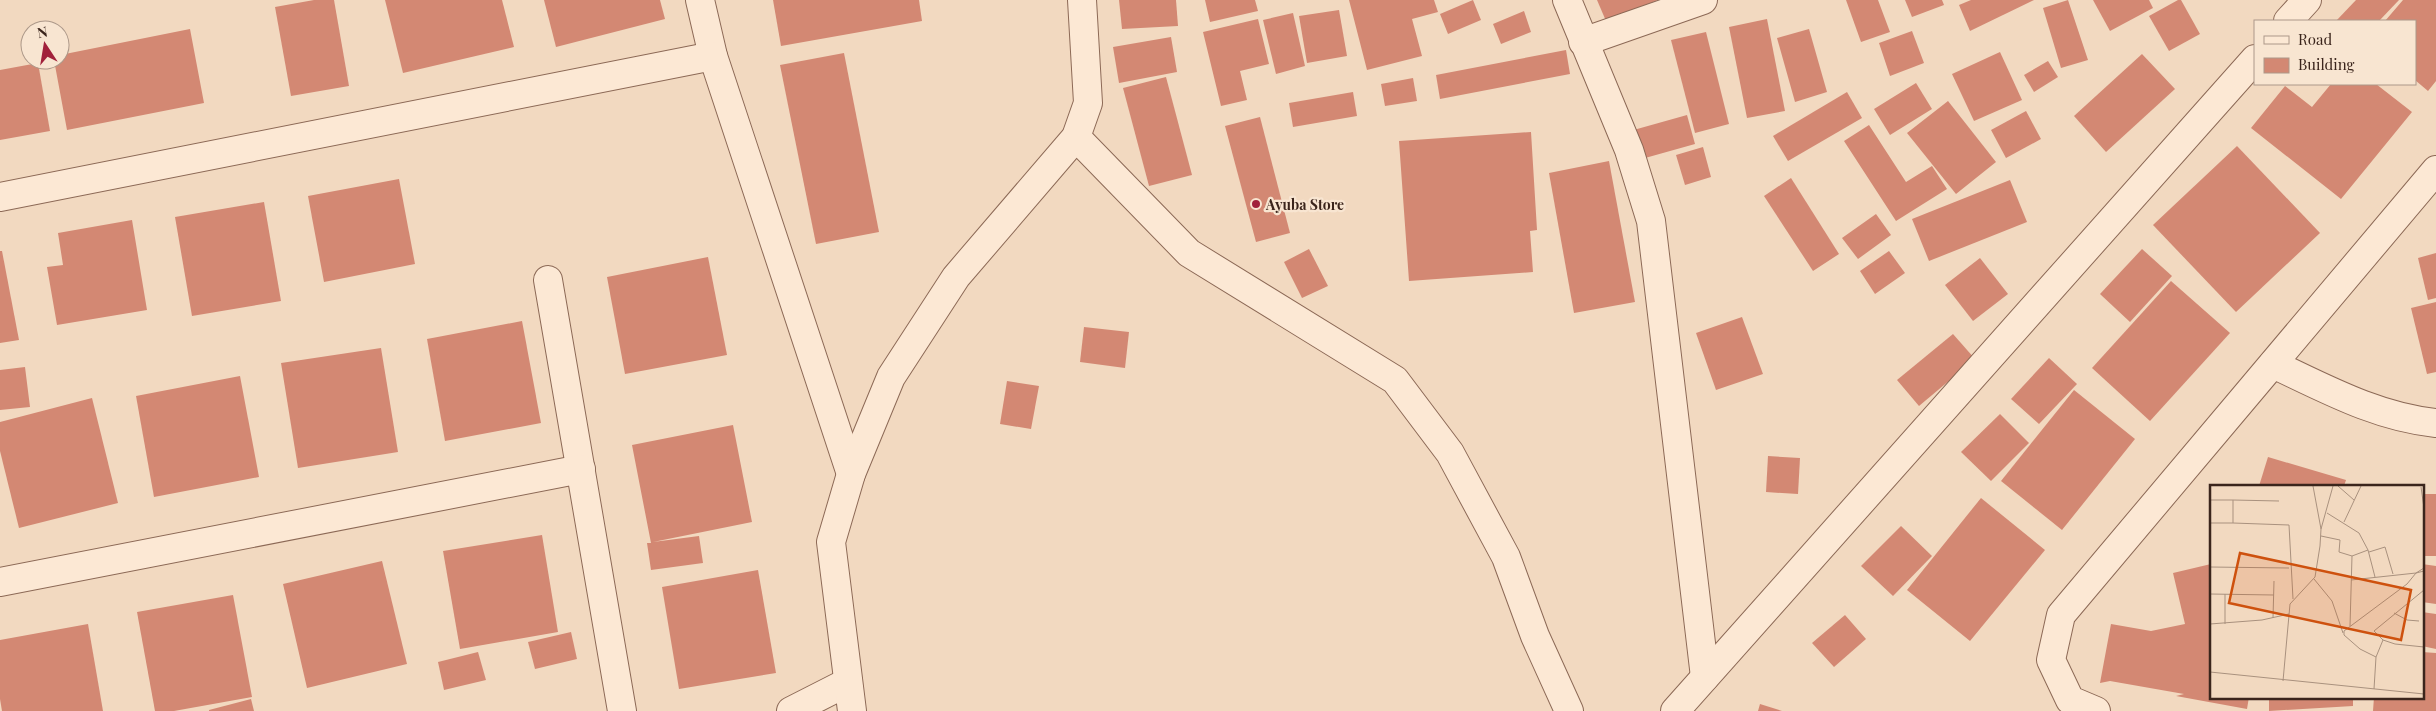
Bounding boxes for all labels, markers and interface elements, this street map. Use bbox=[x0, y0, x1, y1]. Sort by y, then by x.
north arrow bbox=[20, 20, 70, 70]
legend bbox=[2254, 20, 2416, 85]
text: N bbox=[35, 21, 49, 42]
text: Road bbox=[2298, 29, 2332, 49]
text: Building bbox=[2298, 54, 2355, 74]
place label: Ayuba Store bbox=[1265, 195, 1344, 214]
marker: Ayuba Store bbox=[1250, 198, 1262, 210]
inset map bbox=[2210, 485, 2424, 698]

